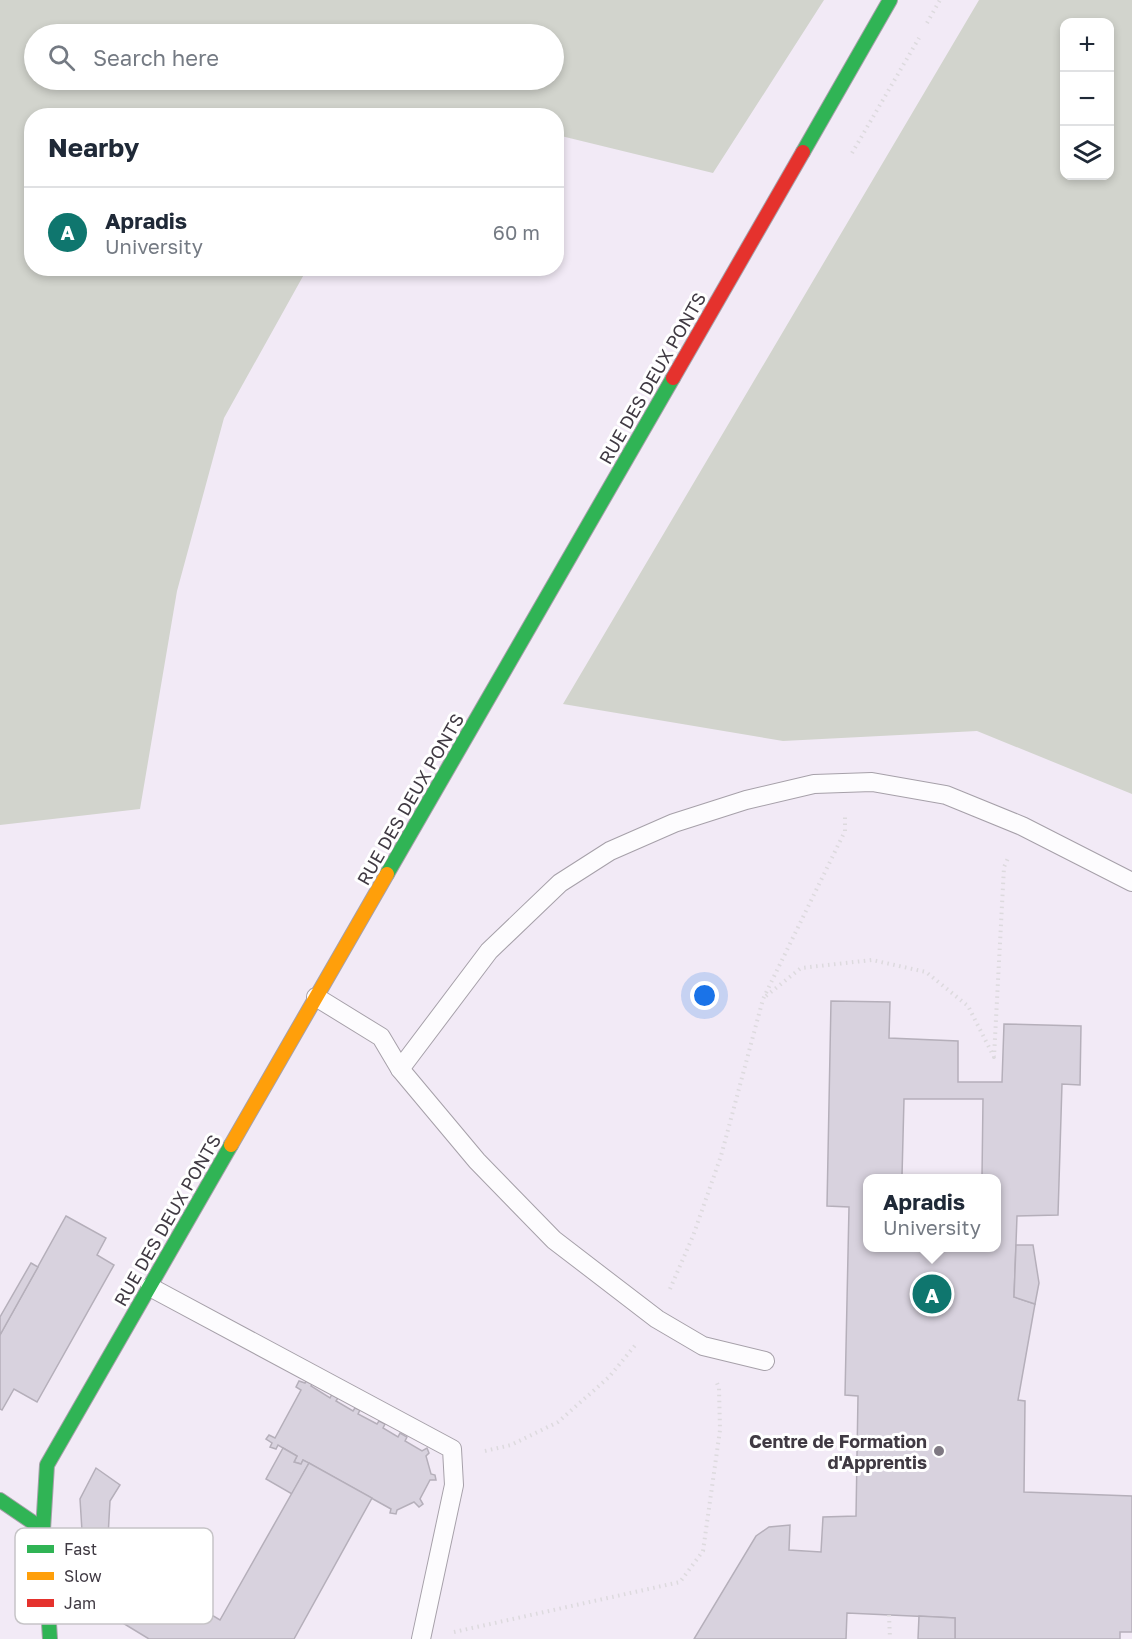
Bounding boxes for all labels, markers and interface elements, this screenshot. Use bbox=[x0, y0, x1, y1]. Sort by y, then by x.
map controls bbox=[1060, 18, 1114, 180]
button: + bbox=[1060, 18, 1114, 72]
search box bbox=[24, 24, 564, 90]
icon: search bbox=[45, 41, 78, 74]
text: Search here bbox=[93, 44, 219, 71]
button: − bbox=[1060, 72, 1114, 126]
button: layers bbox=[1060, 126, 1114, 180]
text: Nearby bbox=[48, 132, 139, 163]
text: Apradis bbox=[105, 207, 187, 234]
text: A bbox=[60, 220, 75, 244]
text: 60 m bbox=[493, 220, 540, 244]
text: University bbox=[105, 234, 203, 258]
street label: RUE DES DEUX PONTS bbox=[594, 288, 710, 468]
street label: RUE DES DEUX PONTS bbox=[352, 709, 468, 889]
your location bbox=[690, 981, 719, 1010]
street label: RUE DES DEUX PONTS bbox=[109, 1130, 225, 1310]
popup bbox=[863, 1174, 1001, 1252]
text: Apradis bbox=[883, 1188, 965, 1215]
text: University bbox=[883, 1215, 981, 1239]
pin: A bbox=[912, 1272, 952, 1316]
place label: Centre de Formation d'Apprentis bbox=[749, 1430, 927, 1473]
marker: Centre de Formation d'Apprentis bbox=[932, 1444, 946, 1458]
legend bbox=[15, 1528, 213, 1624]
text: Fast bbox=[64, 1539, 97, 1559]
text: Slow bbox=[64, 1566, 102, 1586]
text: Jam bbox=[64, 1593, 96, 1613]

